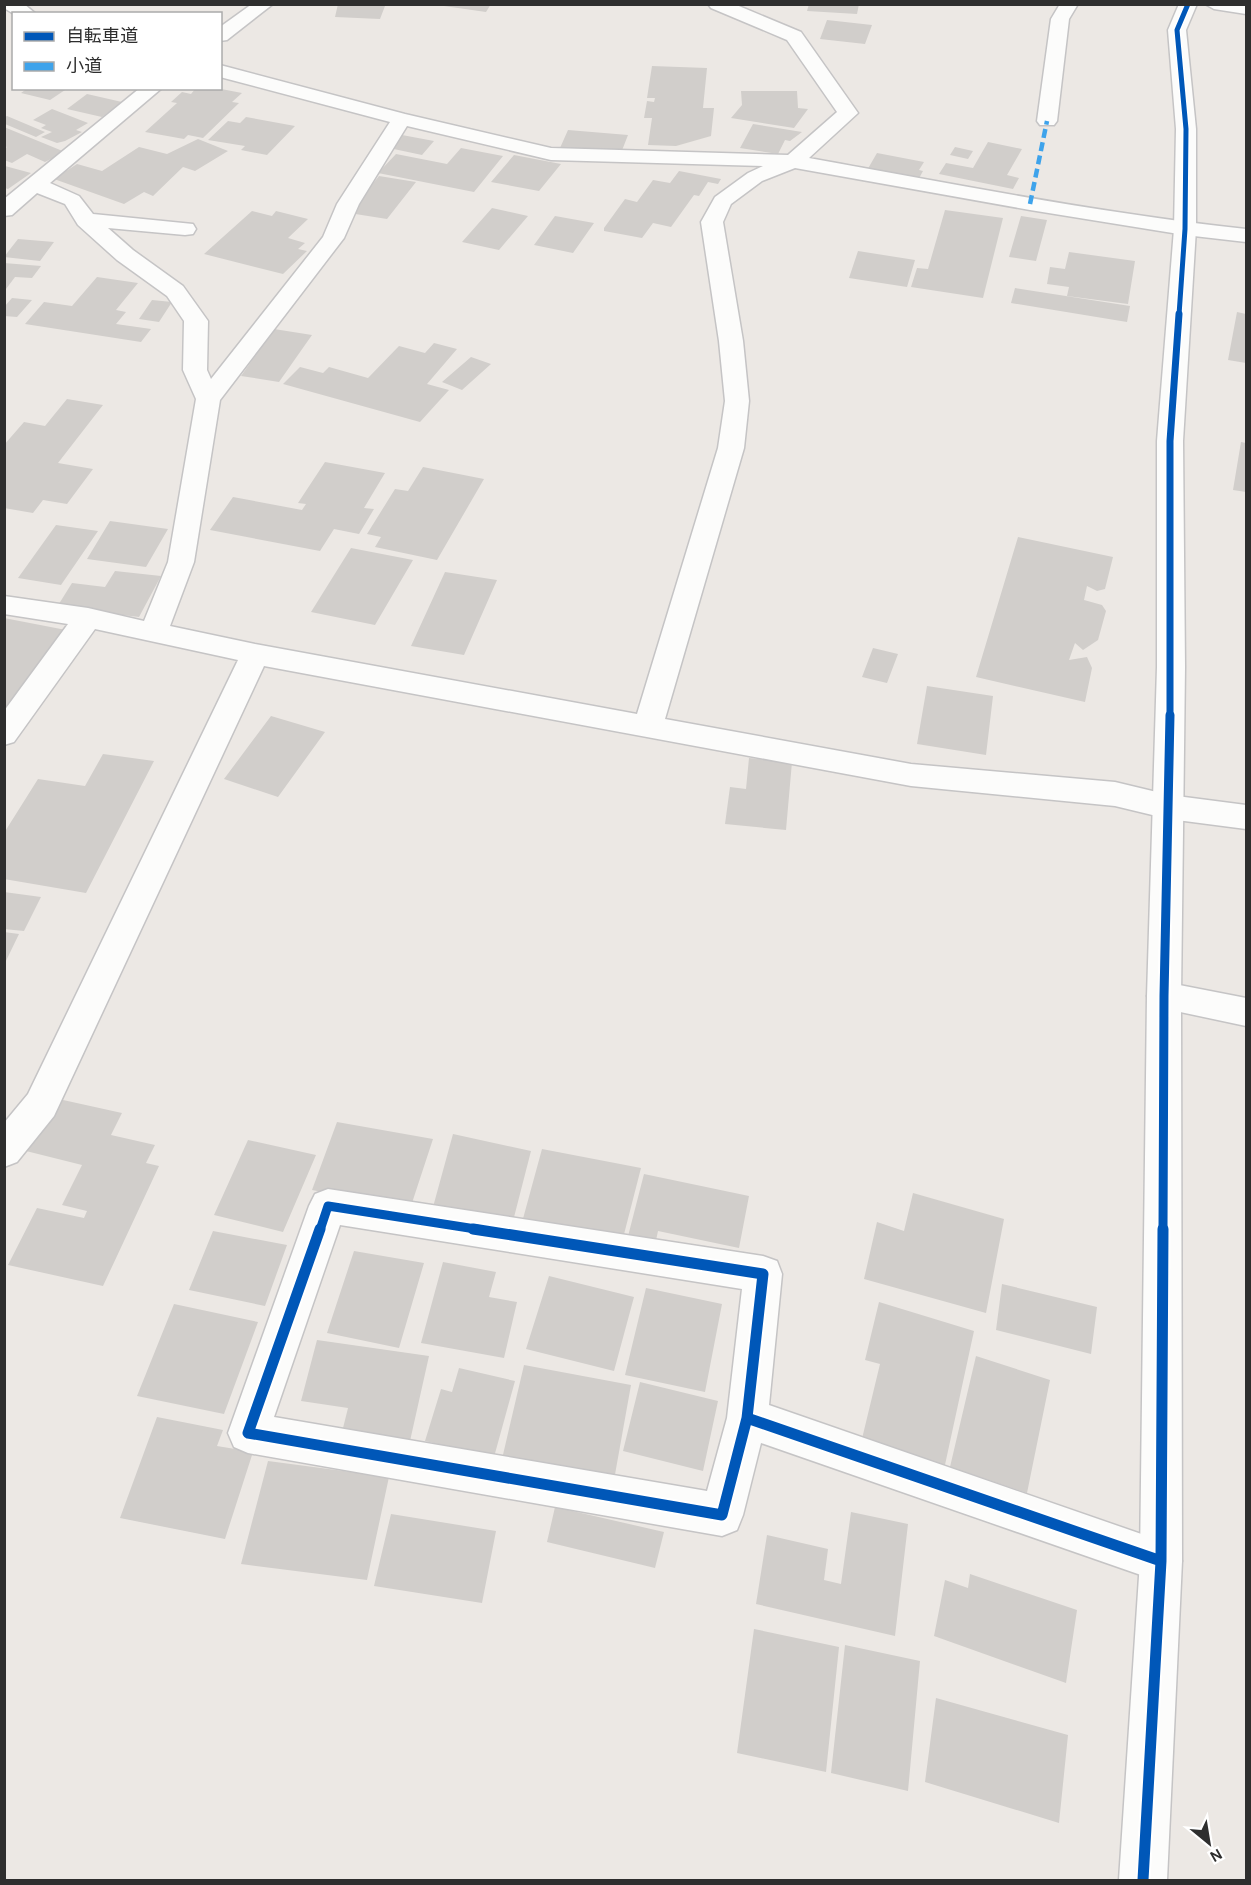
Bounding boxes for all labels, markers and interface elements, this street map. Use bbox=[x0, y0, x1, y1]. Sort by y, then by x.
legend bbox=[12, 12, 222, 90]
text: 自転車道 bbox=[66, 25, 138, 47]
text: 小道 bbox=[66, 55, 102, 77]
north arrow bbox=[1179, 1813, 1239, 1873]
text: N bbox=[1207, 1844, 1226, 1867]

